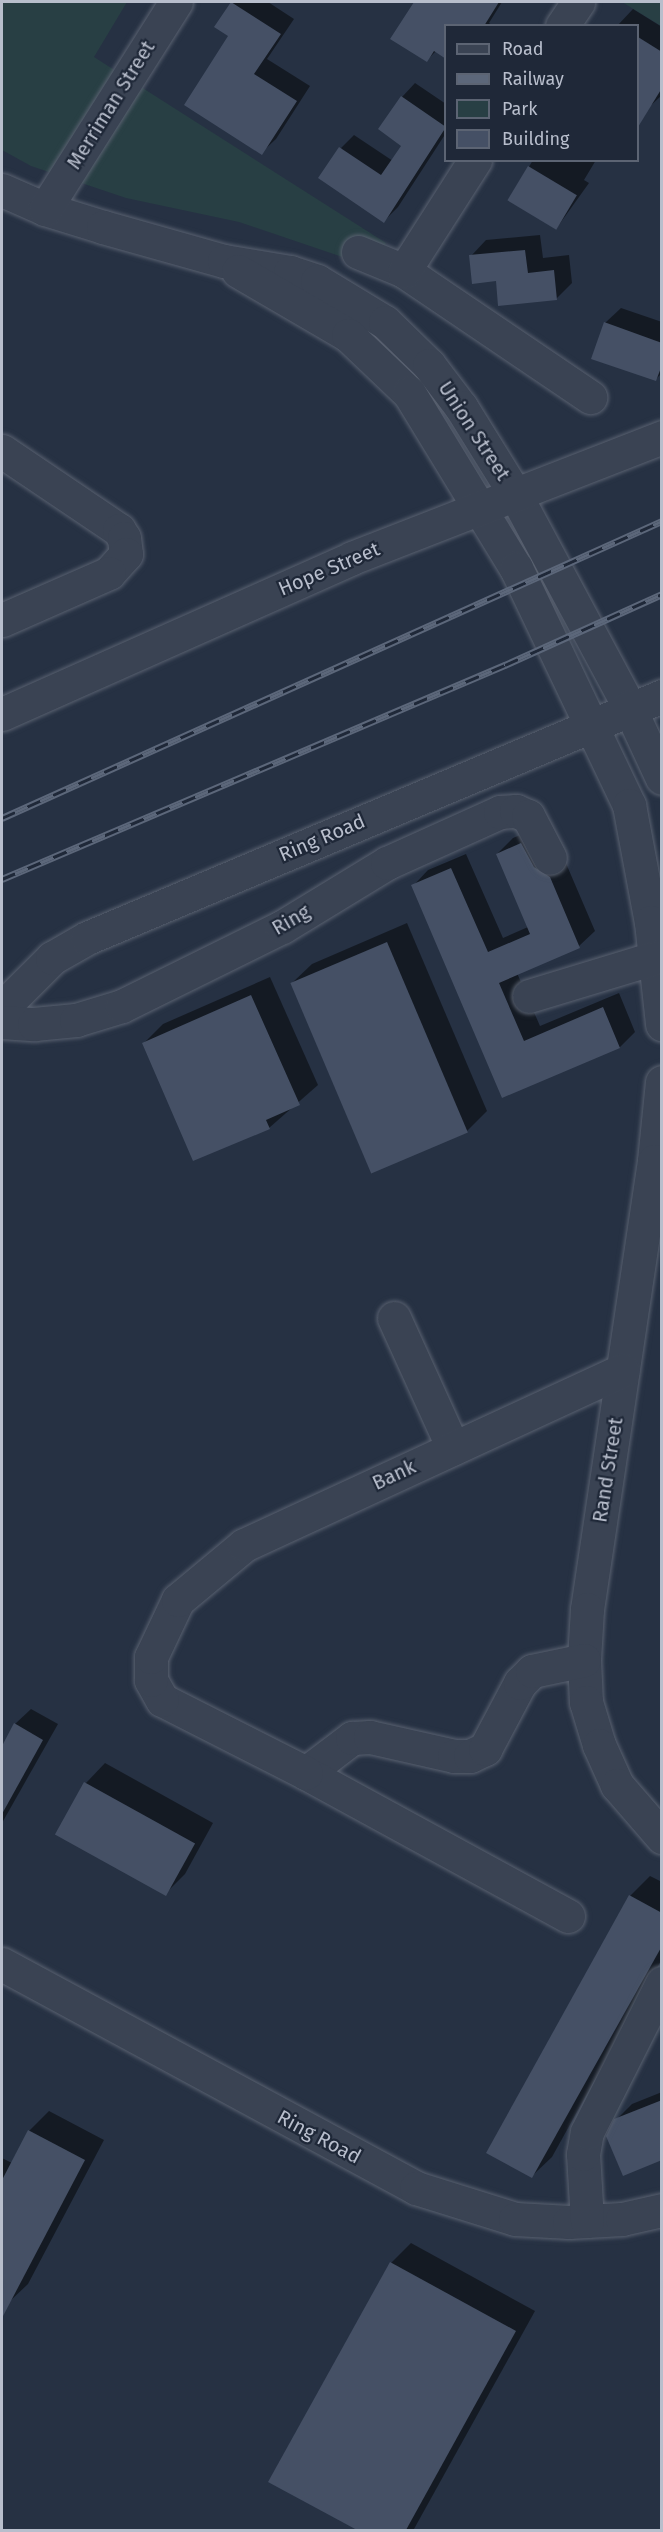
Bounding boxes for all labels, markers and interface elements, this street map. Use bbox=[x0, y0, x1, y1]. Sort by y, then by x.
legend bbox=[444, 24, 639, 162]
street label: Merriman Street bbox=[62, 36, 160, 174]
text: Road bbox=[502, 38, 544, 60]
text: Railway bbox=[502, 68, 564, 90]
text: Park bbox=[502, 98, 537, 120]
text: Building bbox=[502, 128, 569, 150]
street label: Union Street bbox=[433, 377, 515, 485]
street label: Hope Street bbox=[275, 537, 383, 601]
street label: Ring Road bbox=[275, 809, 369, 867]
street label: Ring bbox=[268, 900, 314, 940]
street label: Rand Street bbox=[588, 1416, 628, 1524]
street label: Bank bbox=[369, 1455, 419, 1495]
street label: Ring Road bbox=[273, 2105, 365, 2169]

